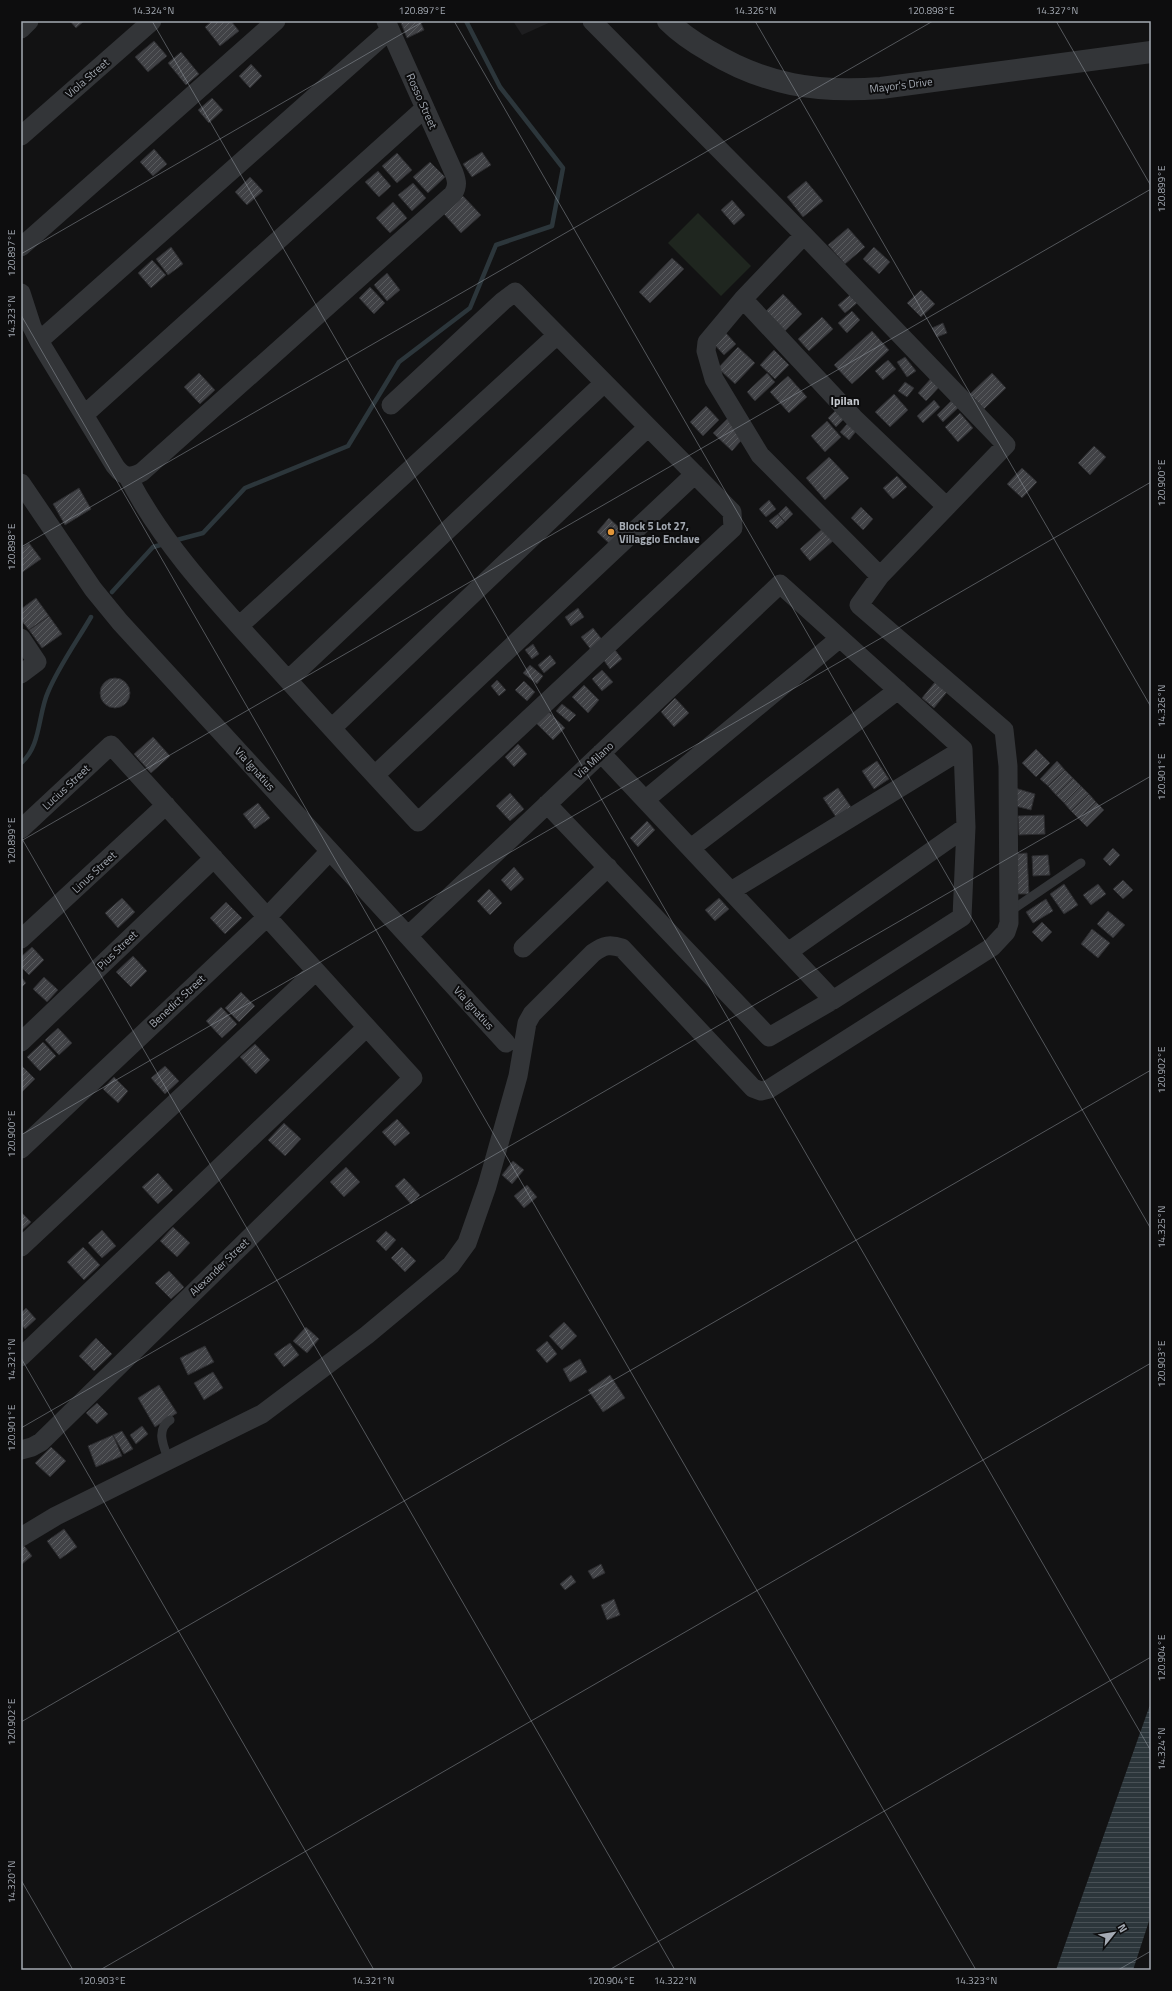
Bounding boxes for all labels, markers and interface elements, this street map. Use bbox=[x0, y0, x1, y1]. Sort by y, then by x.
text: 14.324°N bbox=[132, 3, 174, 18]
text: 120.897°E bbox=[399, 3, 446, 18]
text: 14.326°N bbox=[734, 3, 776, 18]
text: 120.898°E bbox=[908, 3, 955, 18]
text: 14.327°N bbox=[1036, 3, 1078, 18]
street label: Viola Street bbox=[62, 54, 113, 102]
street label: Rosso Street bbox=[403, 71, 441, 131]
street label: Mayor's Drive bbox=[869, 73, 934, 97]
text: 120.899°E bbox=[1154, 165, 1169, 212]
text: 120.897°E bbox=[4, 229, 19, 276]
text: 14.323°N bbox=[4, 296, 19, 338]
district label: Ipilan bbox=[830, 391, 860, 410]
text: 120.900°E bbox=[1154, 459, 1169, 506]
place label: Block 5 Lot 27, Villaggio Enclave bbox=[619, 518, 700, 547]
text: 120.898°E bbox=[4, 523, 19, 570]
marker: Block 5 Lot 27, Villaggio Enclave bbox=[606, 527, 616, 537]
text: 14.326°N bbox=[1154, 685, 1169, 727]
street label: Via Milano bbox=[571, 738, 617, 782]
street label: Via Ignatius bbox=[231, 744, 279, 794]
text: 120.901°E bbox=[1154, 753, 1169, 800]
street label: Lucius Street bbox=[39, 761, 93, 813]
text: 120.899°E bbox=[4, 817, 19, 864]
street label: Linus Street bbox=[68, 847, 120, 897]
street label: Pius Street bbox=[93, 927, 141, 973]
street label: Benedict Street bbox=[145, 971, 209, 1031]
street label: Via Ignatius bbox=[450, 983, 498, 1033]
text: 120.902°E bbox=[1154, 1046, 1169, 1093]
text: 120.900°E bbox=[4, 1110, 19, 1157]
text: 14.325°N bbox=[1154, 1206, 1169, 1248]
street label: Alexander Street bbox=[186, 1234, 252, 1299]
text: 14.321°N bbox=[4, 1339, 19, 1381]
text: 120.903°E bbox=[1154, 1340, 1169, 1387]
text: 120.901°E bbox=[4, 1404, 19, 1451]
text: 120.904°E bbox=[1154, 1634, 1169, 1681]
text: 120.902°E bbox=[4, 1698, 19, 1745]
text: 14.324°N bbox=[1154, 1728, 1169, 1770]
text: 14.320°N bbox=[4, 1861, 19, 1903]
north arrow bbox=[1094, 1913, 1134, 1953]
text: N bbox=[1114, 1921, 1131, 1935]
text: 120.903°E bbox=[79, 1973, 126, 1988]
text: 14.321°N bbox=[352, 1973, 394, 1988]
text: 120.904°E bbox=[588, 1973, 635, 1988]
text: 14.322°N bbox=[654, 1973, 696, 1988]
text: 14.323°N bbox=[955, 1973, 997, 1988]

